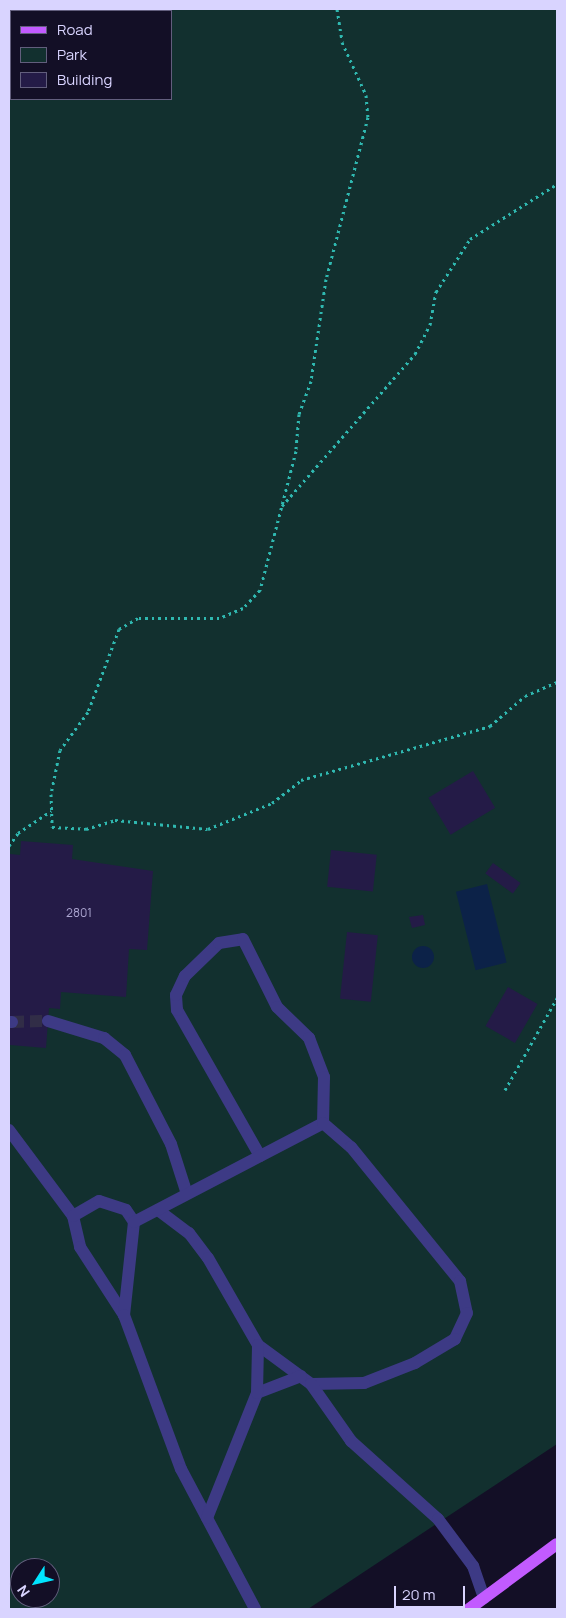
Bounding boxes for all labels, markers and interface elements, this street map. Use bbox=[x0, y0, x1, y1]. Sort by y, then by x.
legend bbox=[10, 10, 172, 100]
text: Road bbox=[57, 19, 93, 40]
text: Park bbox=[57, 44, 87, 65]
text: Building bbox=[57, 69, 112, 90]
house number: 2801 bbox=[66, 906, 92, 920]
north arrow bbox=[10, 1558, 60, 1608]
scale bar bbox=[396, 1576, 467, 1608]
text: N bbox=[12, 1582, 34, 1601]
text: 20 m bbox=[402, 1584, 435, 1605]

